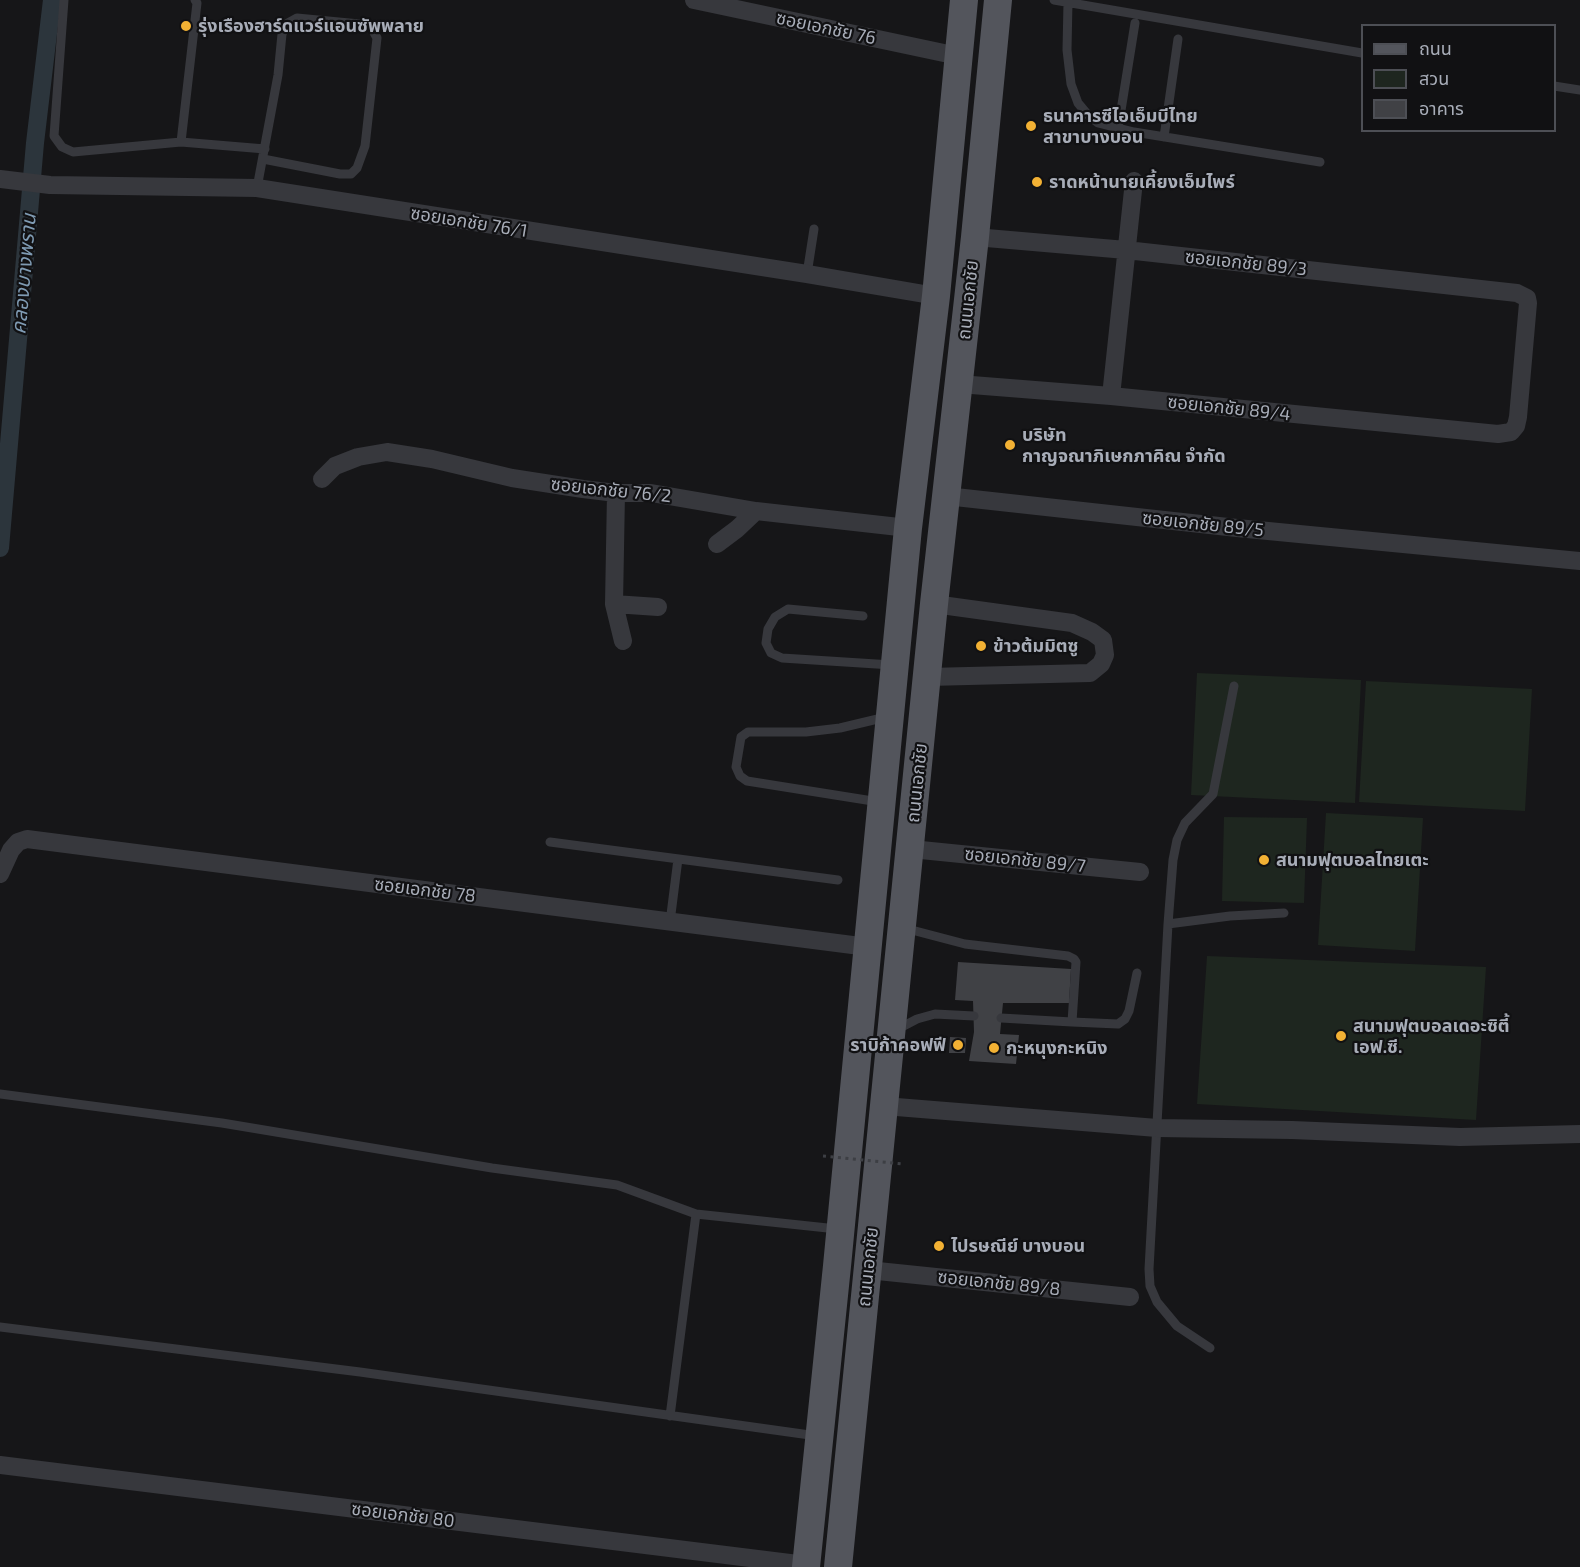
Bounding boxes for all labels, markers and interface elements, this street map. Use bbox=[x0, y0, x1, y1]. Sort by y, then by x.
street label: ซอยเอกชัย 76 bbox=[774, 7, 878, 49]
place label: รุ่งเรืองฮาร์ดแวร์แอนซัพพลาย bbox=[198, 15, 424, 37]
marker: รุ่งเรืองฮาร์ดแวร์แอนซัพพลาย bbox=[179, 19, 193, 33]
legend bbox=[1361, 24, 1556, 132]
text: ถนน bbox=[1419, 37, 1452, 59]
text: สวน bbox=[1419, 67, 1449, 89]
text: อาคาร bbox=[1419, 97, 1464, 119]
place label: ธนาคารซีไอเอ็มบีไทย สาขาบางบอน bbox=[1043, 105, 1198, 148]
marker: ธนาคารซีไอเอ็มบีไทย สาขาบางบอน bbox=[1024, 119, 1038, 133]
place label: ราดหน้านายเคี้ยงเอ็มไพร์ bbox=[1049, 171, 1235, 193]
marker: ราดหน้านายเคี้ยงเอ็มไพร์ bbox=[1030, 175, 1044, 189]
street label: ซอยเอกชัย 76/1 bbox=[409, 202, 529, 242]
water label: คลองบางพราน bbox=[7, 213, 41, 335]
street label: ซอยเอกชัย 89/3 bbox=[1184, 246, 1308, 280]
street label: ถนนเอกชัย bbox=[953, 259, 983, 341]
street label: ซอยเอกชัย 89/4 bbox=[1166, 391, 1292, 425]
place label: บริษัท กาญจณาภิเษกภาคิณ จำกัด bbox=[1022, 424, 1226, 466]
marker: บริษัท กาญจณาภิเษกภาคิณ จำกัด bbox=[1003, 438, 1017, 452]
street label: ซอยเอกชัย 76/2 bbox=[550, 473, 672, 507]
street label: ซอยเอกชัย 89/5 bbox=[1141, 507, 1265, 541]
place label: ข้าวต้มมิตซู bbox=[993, 635, 1078, 657]
marker: ข้าวต้มมิตซู bbox=[974, 639, 988, 653]
street label: ถนนเอกชัย bbox=[902, 742, 932, 824]
street label: ซอยเอกชัย 89/7 bbox=[963, 843, 1087, 877]
place label: สนามฟุตบอลไทยเตะ bbox=[1276, 849, 1429, 871]
marker: สนามฟุตบอลไทยเตะ bbox=[1257, 853, 1271, 867]
street label: ซอยเอกชัย 78 bbox=[373, 873, 477, 907]
place label: สนามฟุตบอลเดอะซิตี้ เอฟ.ซี. bbox=[1353, 1015, 1510, 1058]
marker: สนามฟุตบอลเดอะซิตี้ เอฟ.ซี. bbox=[1334, 1029, 1348, 1043]
place label: ราบิก้าคอฟฟี bbox=[850, 1034, 946, 1056]
place label: กะหนุงกะหนิง bbox=[1006, 1037, 1108, 1059]
marker: ราบิก้าคอฟฟี bbox=[951, 1038, 965, 1052]
marker: กะหนุงกะหนิง bbox=[987, 1041, 1001, 1055]
street label: ถนนเอกชัย bbox=[853, 1226, 883, 1308]
place label: ไปรษณีย์ บางบอน bbox=[951, 1235, 1085, 1257]
marker: ไปรษณีย์ บางบอน bbox=[932, 1239, 946, 1253]
street label: ซอยเอกชัย 89/8 bbox=[937, 1266, 1061, 1300]
street label: ซอยเอกชัย 80 bbox=[350, 1498, 456, 1532]

